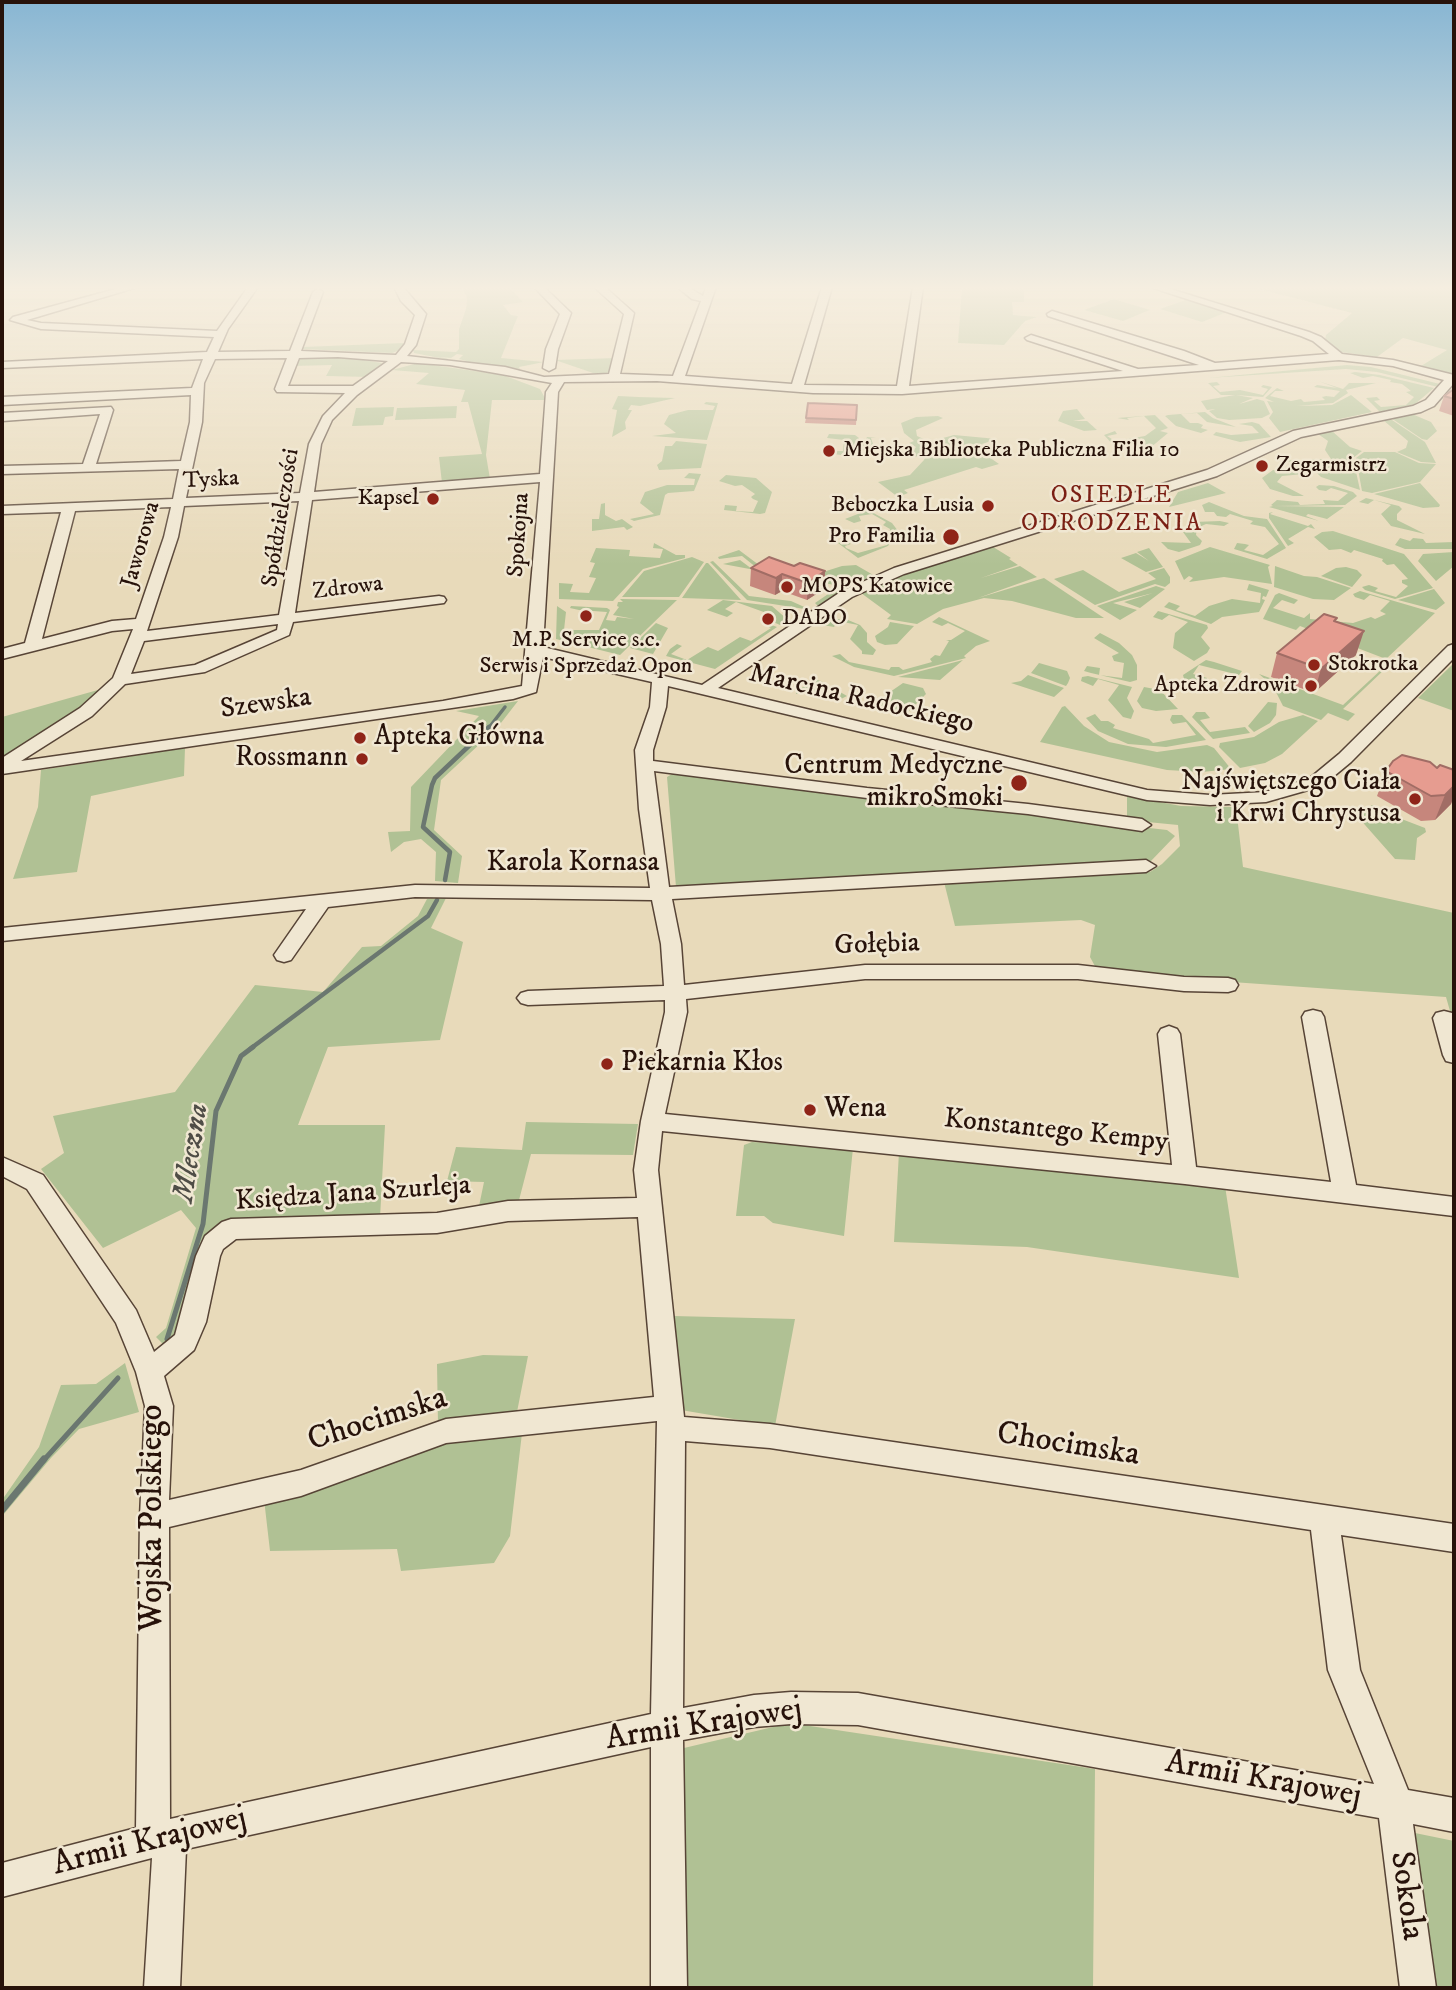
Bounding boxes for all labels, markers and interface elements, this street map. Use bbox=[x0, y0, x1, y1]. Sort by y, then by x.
place label: Miejska Biblioteka Publiczna Filia 10 bbox=[843, 437, 1180, 465]
marker: Miejska Biblioteka Publiczna Filia 10 bbox=[821, 443, 837, 459]
street label: Spółdzielczości bbox=[257, 447, 307, 589]
place label: Zegarmistrz bbox=[1276, 452, 1387, 480]
marker: Zegarmistrz bbox=[1254, 458, 1270, 474]
street label: Tyska bbox=[182, 466, 240, 496]
district label: OSIEDLE ODRODZENIA bbox=[1022, 483, 1202, 539]
place label: Kapsel bbox=[357, 485, 419, 513]
marker: Kapsel bbox=[425, 491, 441, 507]
street label: Spokojna bbox=[503, 492, 537, 578]
place label: Beboczka Lusia bbox=[831, 492, 974, 520]
marker: Beboczka Lusia bbox=[980, 498, 996, 514]
street label: Jaworowa bbox=[117, 499, 167, 591]
place label: Pro Familia bbox=[828, 523, 935, 551]
marker: Pro Familia bbox=[941, 527, 961, 547]
street label: Zdrowa bbox=[311, 571, 385, 607]
place label: MOPS Katowice bbox=[801, 573, 953, 601]
marker: MOPS Katowice bbox=[779, 579, 795, 595]
place label: DADO bbox=[782, 605, 847, 633]
marker: M.P. Service s.c. Serwis i Sprzedaż Opon bbox=[578, 608, 594, 624]
marker: DADO bbox=[760, 611, 776, 627]
place label: M.P. Service s.c. Serwis i Sprzedaż Opon bbox=[479, 627, 693, 681]
place label: Stokrotka bbox=[1328, 651, 1418, 679]
marker: Stokrotka bbox=[1306, 657, 1322, 673]
street label: Marcina Radockiego bbox=[745, 658, 977, 742]
place label: Apteka Zdrowit bbox=[1154, 672, 1297, 700]
marker: Apteka Zdrowit bbox=[1303, 678, 1319, 694]
street label: Szewska bbox=[218, 682, 314, 728]
place label: Apteka Główna bbox=[374, 721, 544, 755]
marker: Apteka Główna bbox=[352, 730, 368, 746]
place label: Rossmann bbox=[235, 742, 348, 776]
place label: Centrum Medyczne mikroSmoki bbox=[784, 750, 1003, 816]
marker: Rossmann bbox=[354, 751, 370, 767]
place label: Najświętszego Ciała i Krwi Chrystusa bbox=[1181, 766, 1401, 832]
marker: Centrum Medyczne mikroSmoki bbox=[1009, 773, 1029, 793]
marker: Najświętszego Ciała i Krwi Chrystusa bbox=[1407, 791, 1423, 807]
street label: Karola Kornasa bbox=[487, 847, 659, 881]
street label: Gołębia bbox=[834, 928, 920, 964]
place label: Piekarnia Kłos bbox=[621, 1047, 783, 1081]
marker: Piekarnia Kłos bbox=[599, 1056, 615, 1072]
place label: Wena bbox=[824, 1093, 886, 1127]
water label: Mleczna bbox=[167, 1101, 219, 1205]
marker: Wena bbox=[802, 1102, 818, 1118]
street label: Konstantego Kempy bbox=[942, 1104, 1170, 1160]
street label: Księdza Jana Szurleja bbox=[234, 1170, 472, 1220]
street label: Chocimska bbox=[303, 1380, 453, 1462]
street label: Wojska Polskiego bbox=[134, 1404, 174, 1632]
street label: Chocimska bbox=[994, 1415, 1142, 1477]
street label: Armii Krajowej bbox=[603, 1691, 805, 1761]
street label: Armii Krajowej bbox=[1162, 1744, 1364, 1818]
street label: Armii Krajowej bbox=[49, 1800, 251, 1886]
street label: Sokola bbox=[1379, 1849, 1431, 1943]

